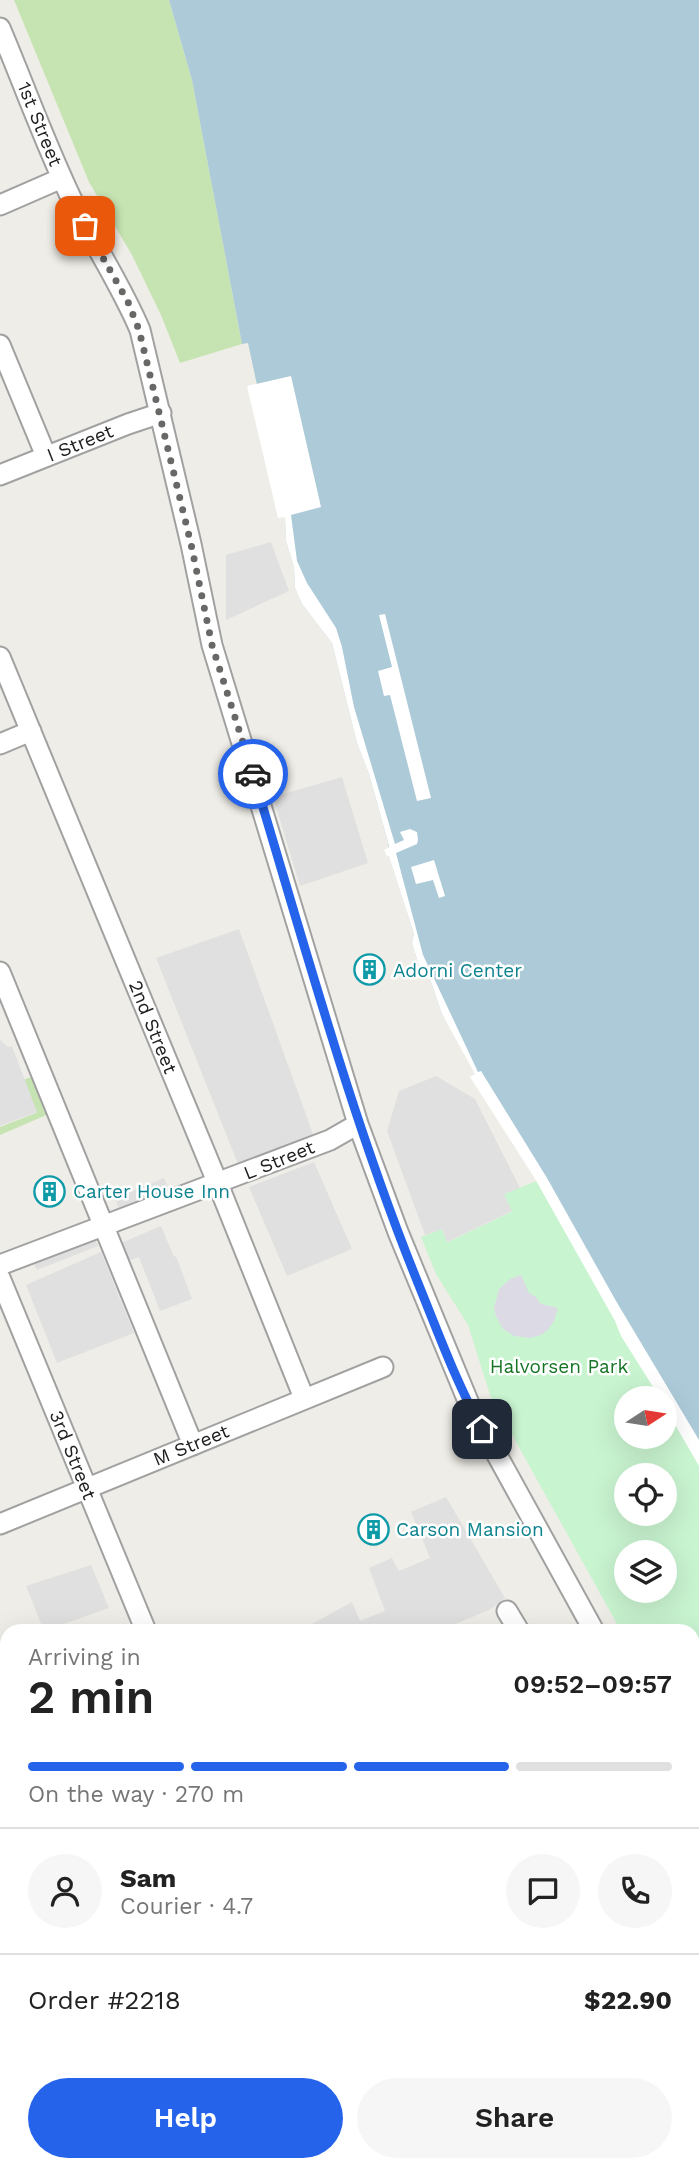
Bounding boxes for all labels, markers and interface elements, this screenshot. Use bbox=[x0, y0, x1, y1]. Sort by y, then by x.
street label: 1st Street bbox=[13, 78, 67, 170]
pin bbox=[55, 196, 115, 256]
icon: bag bbox=[66, 207, 104, 245]
street label: I Street bbox=[44, 419, 116, 467]
courier bbox=[218, 739, 288, 809]
icon: car bbox=[234, 755, 272, 793]
building icon: Adorni Center bbox=[353, 953, 387, 987]
place label: Adorni Center bbox=[393, 959, 522, 982]
street label: 2nd Street bbox=[124, 977, 182, 1077]
street label: L Street bbox=[240, 1135, 318, 1185]
building icon: Carter House Inn bbox=[33, 1174, 67, 1208]
place label: Carter House Inn bbox=[73, 1180, 230, 1203]
park label: Halvorsen Park bbox=[490, 1355, 629, 1378]
north arrow bbox=[614, 1386, 677, 1449]
map controls bbox=[614, 1386, 677, 1603]
pin bbox=[452, 1399, 512, 1459]
street label: 3rd Street bbox=[45, 1407, 101, 1503]
icon: home bbox=[463, 1410, 501, 1448]
street label: M Street bbox=[150, 1419, 232, 1471]
button: locate bbox=[614, 1463, 677, 1526]
building icon: Carson Mansion bbox=[356, 1512, 390, 1546]
place label: Carson Mansion bbox=[396, 1518, 544, 1541]
button: layers bbox=[614, 1540, 677, 1603]
text: Arriving in bbox=[28, 1644, 141, 1671]
text: 09:52–09:57 bbox=[513, 1669, 672, 1699]
text: 2 min bbox=[28, 1670, 154, 1724]
text: On the way · 270 m bbox=[28, 1781, 244, 1808]
button: person bbox=[28, 1854, 102, 1928]
button: chat bbox=[506, 1854, 580, 1928]
button: phone bbox=[598, 1854, 672, 1928]
text: Sam bbox=[120, 1863, 176, 1893]
text: Courier · 4.7 bbox=[120, 1893, 253, 1920]
text: Order #2218 bbox=[28, 1985, 181, 2015]
text: $22.90 bbox=[584, 1985, 672, 2015]
button: Help bbox=[28, 2078, 343, 2158]
button: Share bbox=[357, 2078, 672, 2158]

